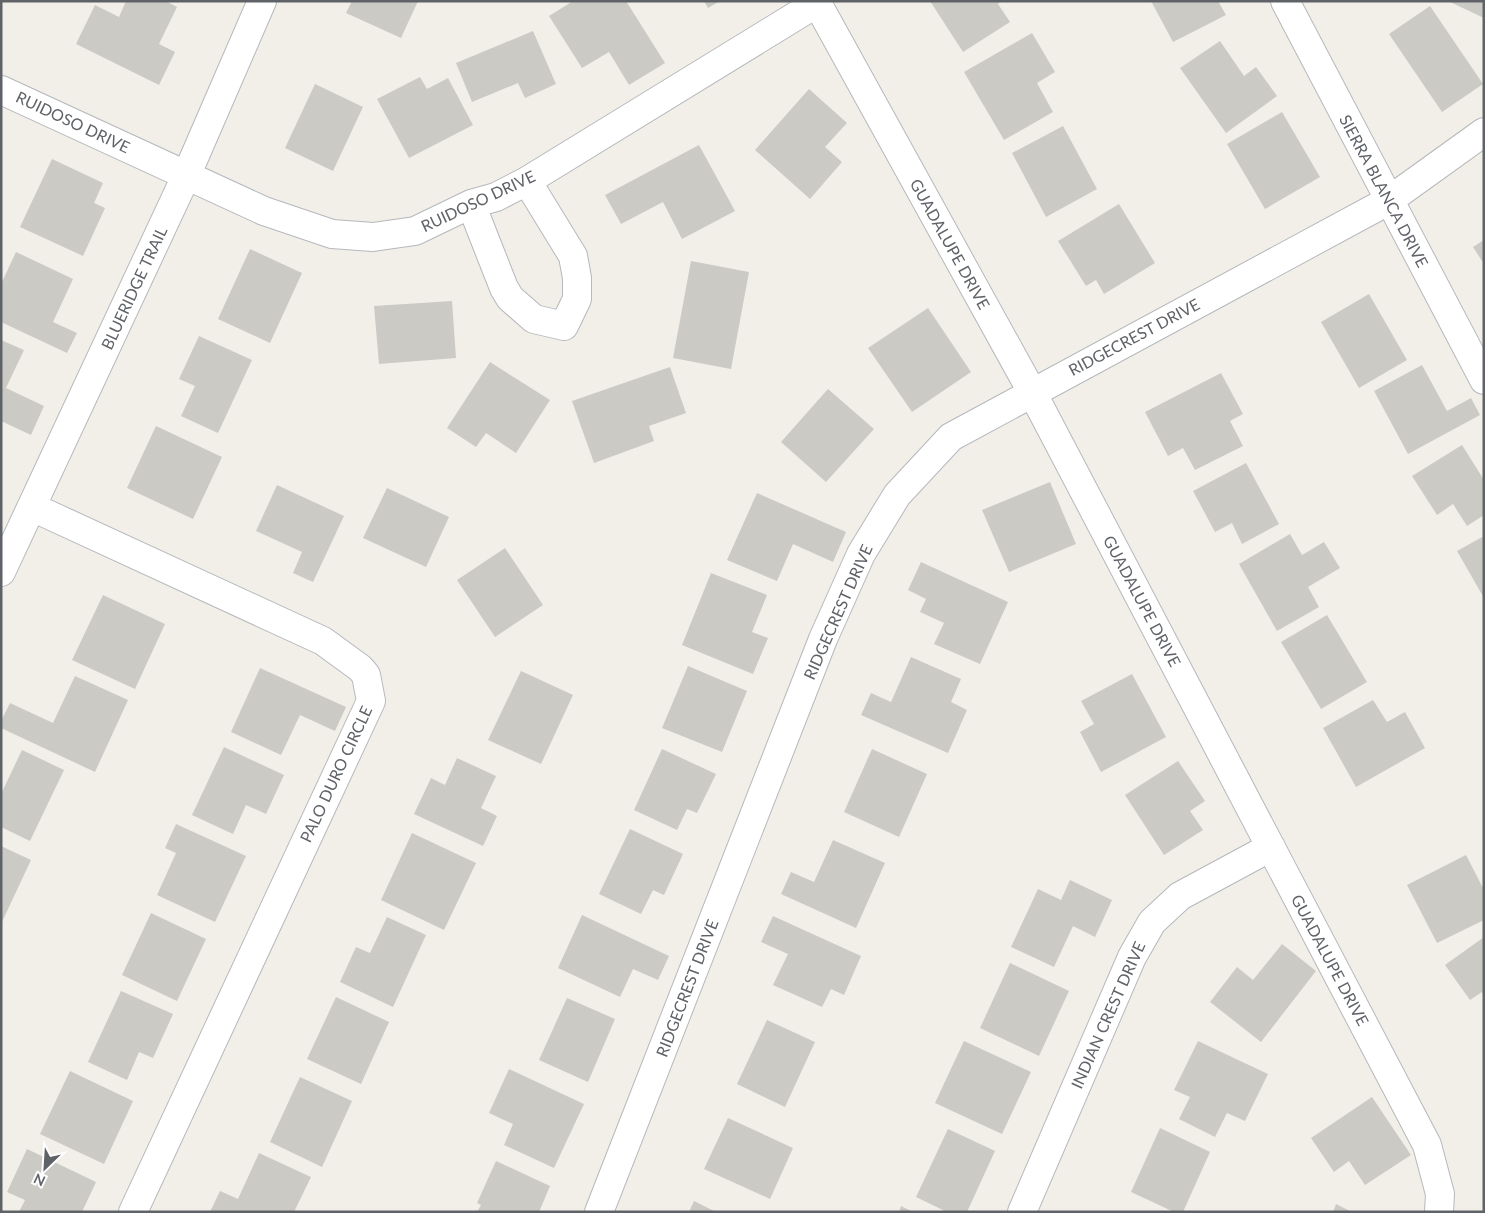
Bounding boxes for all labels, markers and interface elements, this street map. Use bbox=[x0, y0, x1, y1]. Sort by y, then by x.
street label: RUIDOSO DRIVE bbox=[13, 87, 133, 156]
street label: SIERRA BLANCA DRIVE bbox=[1336, 111, 1433, 270]
street label: RUIDOSO DRIVE bbox=[418, 166, 538, 235]
street label: GUADALUPE DRIVE bbox=[907, 175, 994, 312]
street label: BLUERIDGE TRAIL bbox=[97, 223, 170, 352]
street label: RIDGECREST DRIVE bbox=[1065, 294, 1203, 379]
street label: GUADALUPE DRIVE bbox=[1100, 532, 1185, 670]
street label: RIDGECREST DRIVE bbox=[799, 541, 876, 682]
street label: PALO DURO CIRCLE bbox=[296, 703, 375, 845]
street label: GUADALUPE DRIVE bbox=[1288, 891, 1373, 1029]
street label: RIDGECREST DRIVE bbox=[652, 916, 722, 1059]
street label: INDIAN CREST DRIVE bbox=[1067, 938, 1149, 1091]
north arrow bbox=[20, 1143, 70, 1193]
text: N bbox=[31, 1170, 48, 1190]

